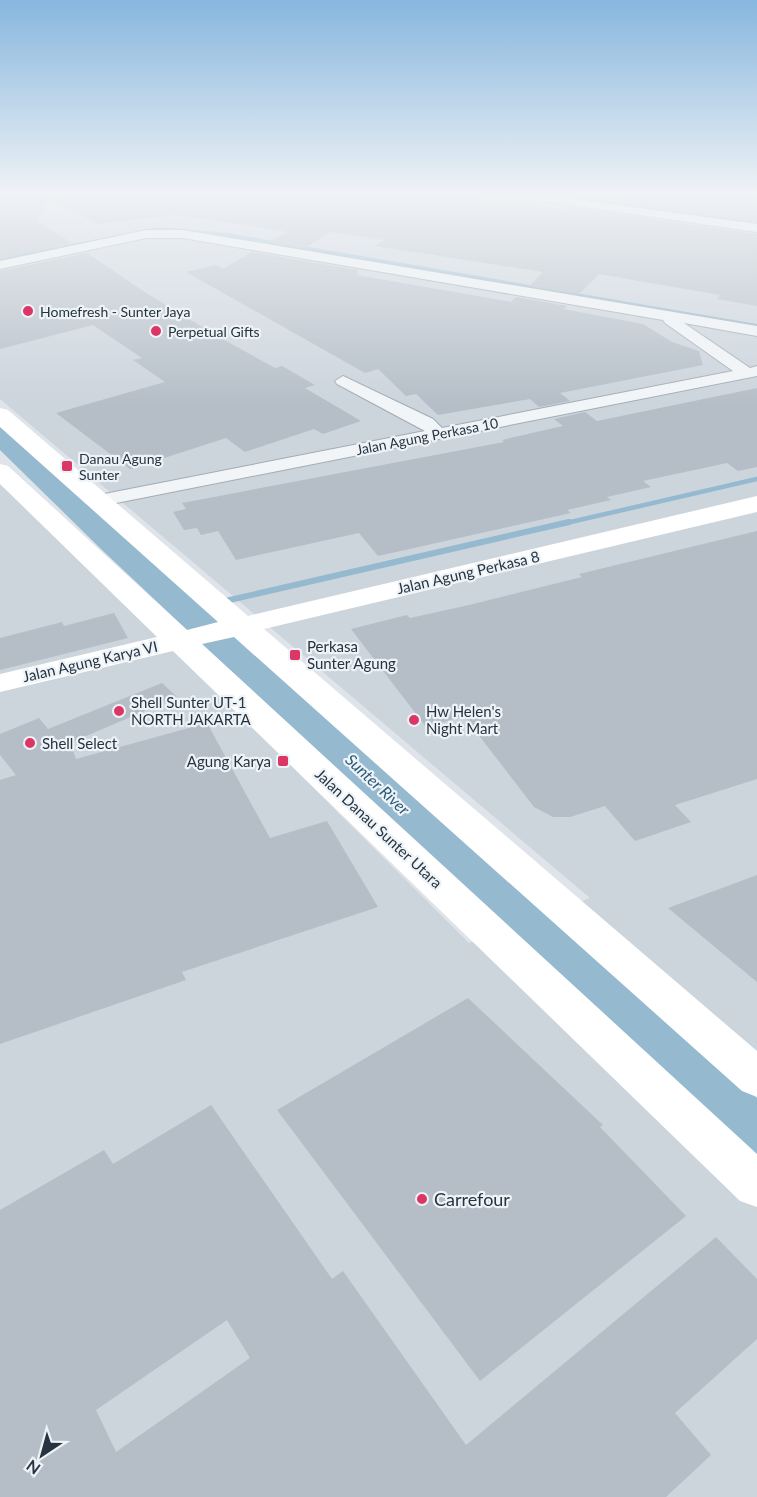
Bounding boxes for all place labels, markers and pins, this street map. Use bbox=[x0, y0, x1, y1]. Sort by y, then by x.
place label: Homefresh - Sunter Jaya bbox=[40, 303, 190, 320]
marker: Homefresh - Sunter Jaya bbox=[21, 304, 35, 318]
place label: Perpetual Gifts bbox=[168, 323, 260, 340]
marker: Perpetual Gifts bbox=[149, 324, 163, 338]
place label: Danau Agung Sunter bbox=[79, 450, 162, 483]
marker: Danau Agung Sunter bbox=[60, 459, 74, 473]
place label: Perkasa Sunter Agung bbox=[307, 637, 396, 672]
marker: Perkasa Sunter Agung bbox=[288, 648, 302, 662]
place label: Shell Sunter UT-1 NORTH JAKARTA bbox=[131, 693, 252, 728]
place label: Hw Helen's Night Mart bbox=[426, 702, 501, 737]
marker: Shell Sunter UT-1 NORTH JAKARTA bbox=[112, 704, 126, 718]
marker: Hw Helen's Night Mart bbox=[407, 713, 421, 727]
place label: Shell Select bbox=[42, 734, 118, 752]
marker: Shell Select bbox=[23, 736, 37, 750]
place label: Agung Karya bbox=[187, 752, 271, 770]
marker: Agung Karya bbox=[276, 754, 290, 768]
place label: Carrefour bbox=[434, 1188, 510, 1210]
marker: Carrefour bbox=[415, 1192, 429, 1206]

